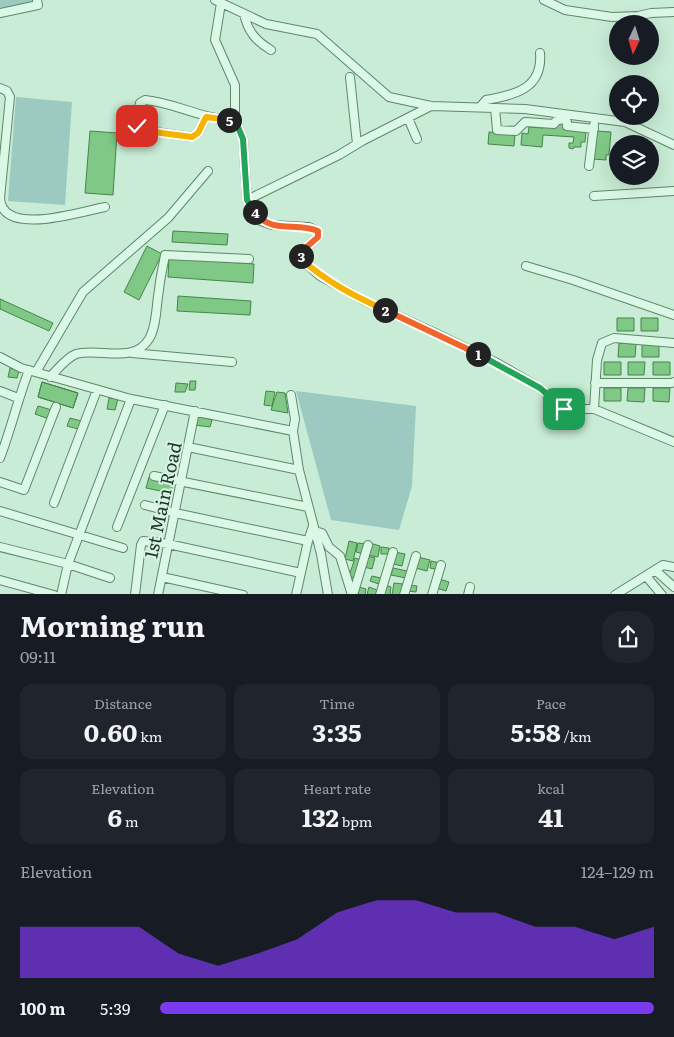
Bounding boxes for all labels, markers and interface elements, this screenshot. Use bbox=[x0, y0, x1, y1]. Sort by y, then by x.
north arrow bbox=[609, 15, 659, 65]
map controls bbox=[609, 15, 659, 185]
button: locate bbox=[609, 75, 659, 125]
pin bbox=[116, 105, 158, 147]
pin: 5 bbox=[216, 108, 242, 132]
text: 5 bbox=[226, 110, 233, 130]
icon: check bbox=[123, 112, 151, 140]
button: layers bbox=[609, 135, 659, 185]
pin: 4 bbox=[242, 200, 268, 224]
text: 4 bbox=[251, 202, 260, 222]
pin: 3 bbox=[288, 244, 314, 268]
text: 3 bbox=[298, 246, 305, 266]
pin: 2 bbox=[372, 298, 398, 322]
text: 2 bbox=[382, 300, 389, 320]
pin: 1 bbox=[466, 342, 490, 366]
text: 1 bbox=[476, 344, 481, 364]
pin bbox=[543, 388, 585, 430]
icon: arrive bbox=[550, 395, 578, 423]
street label: 1st Main Road bbox=[136, 439, 188, 561]
text: Morning run bbox=[20, 604, 205, 646]
button: share bbox=[602, 611, 654, 663]
text: 09:11 bbox=[20, 644, 56, 668]
text: Distance bbox=[94, 693, 152, 713]
text: Time bbox=[319, 693, 355, 713]
text: Pace bbox=[536, 693, 566, 713]
text: 0.60 bbox=[84, 713, 137, 750]
text: 3:35 bbox=[312, 713, 362, 750]
text: 5:58 bbox=[511, 713, 561, 750]
text: km bbox=[137, 726, 162, 746]
text: /km bbox=[561, 726, 591, 746]
text: Elevation bbox=[91, 778, 155, 798]
text: Heart rate bbox=[303, 778, 371, 798]
text: kcal bbox=[537, 778, 565, 798]
text: 6 bbox=[108, 798, 122, 835]
text: 132 bbox=[302, 798, 339, 835]
text: 41 bbox=[538, 798, 564, 835]
text: m bbox=[122, 811, 139, 831]
text: bpm bbox=[339, 811, 372, 831]
text: Elevation bbox=[20, 859, 92, 883]
text: 124–129 m bbox=[581, 859, 654, 883]
text: 100 m bbox=[20, 996, 66, 1020]
text: 5:39 bbox=[100, 996, 130, 1020]

